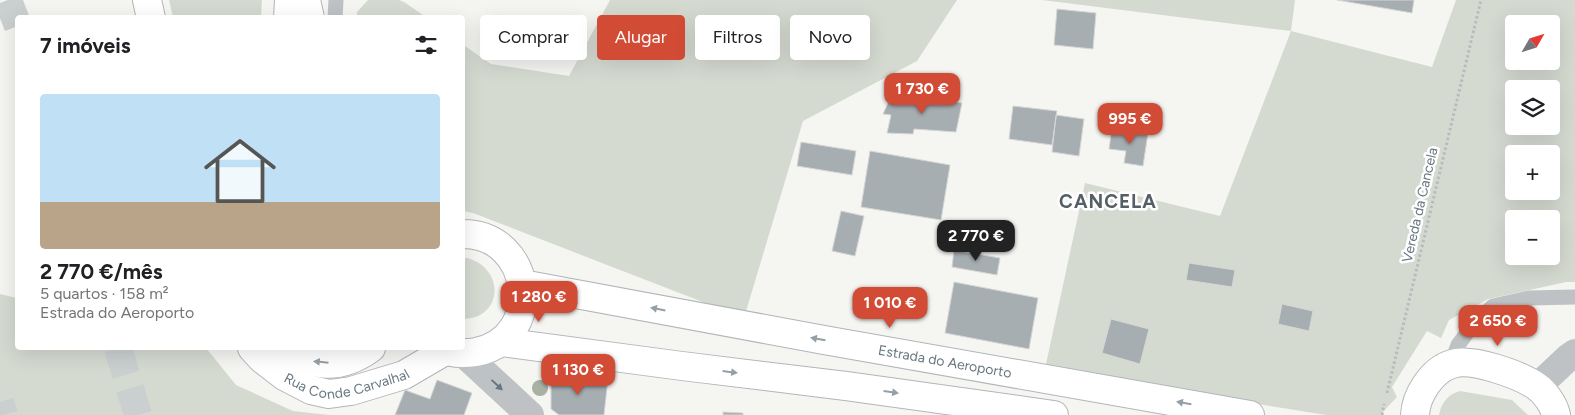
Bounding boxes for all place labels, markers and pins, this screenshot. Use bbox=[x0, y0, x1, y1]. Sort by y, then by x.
pin: 1 730 € bbox=[876, 72, 968, 115]
pin: 995 € bbox=[1095, 102, 1165, 145]
pin: 2 770 € bbox=[930, 220, 1022, 262]
pin: 1 280 € bbox=[493, 280, 585, 323]
pin: 1 010 € bbox=[844, 286, 936, 329]
pin: 2 650 € bbox=[1452, 304, 1544, 347]
pin: 1 130 € bbox=[532, 354, 624, 396]

